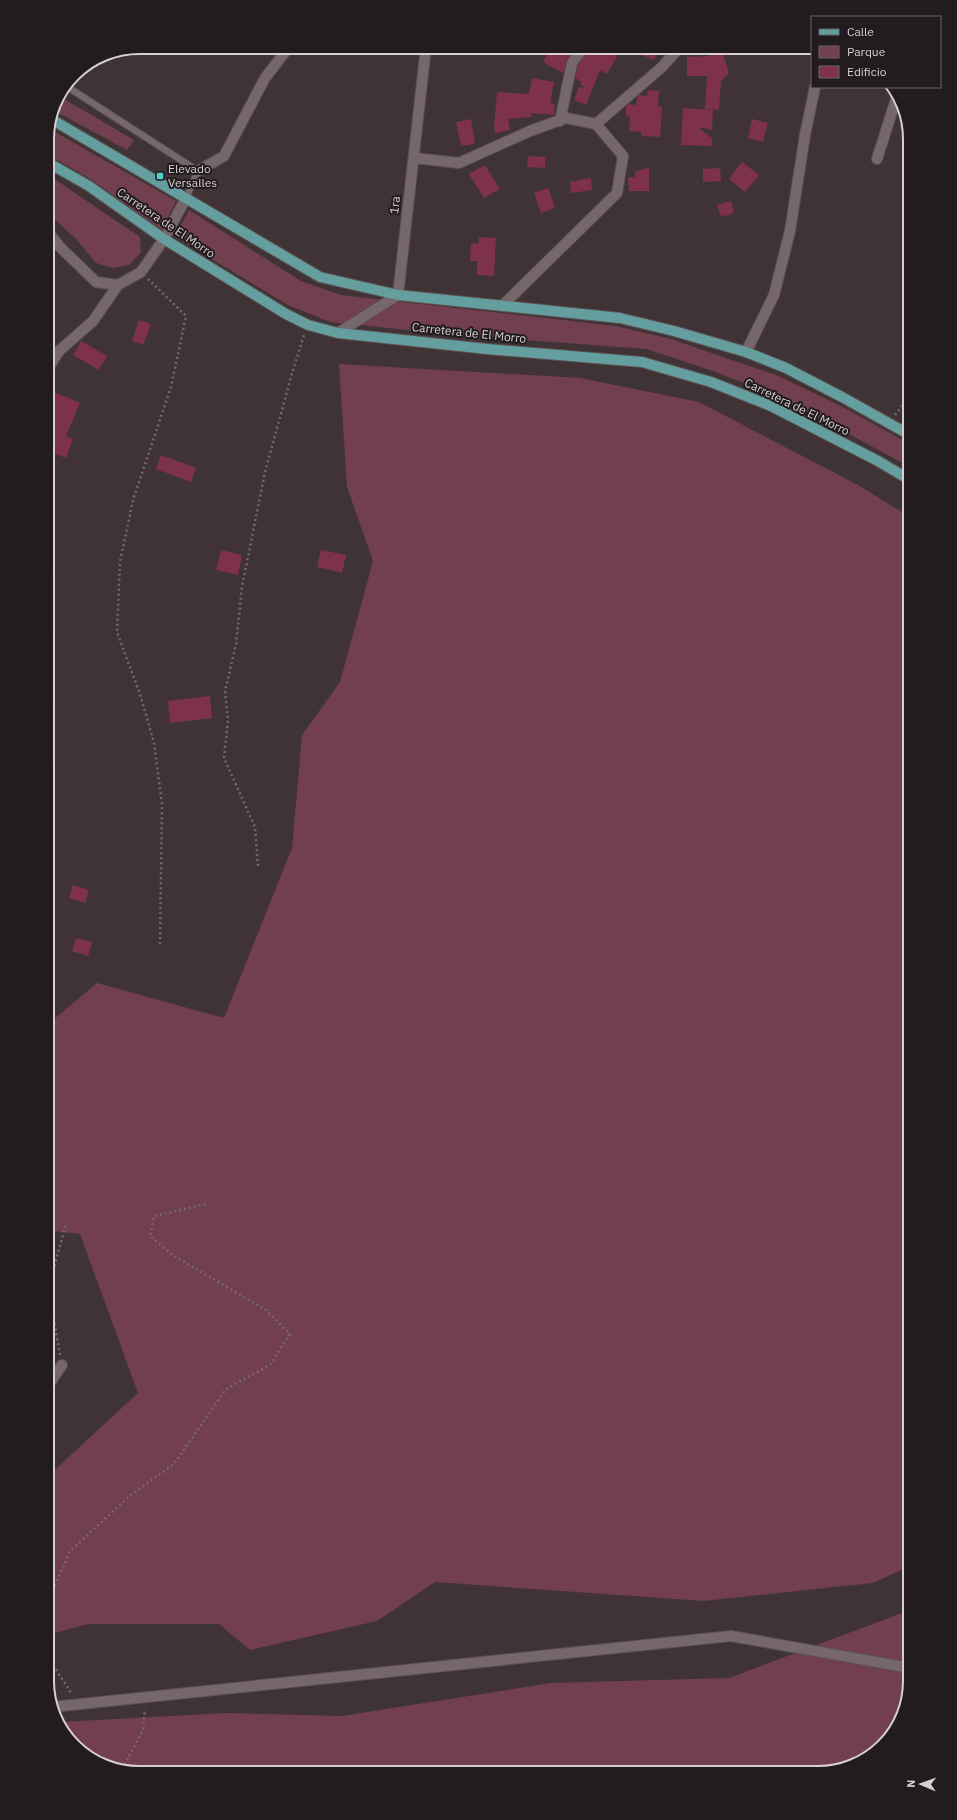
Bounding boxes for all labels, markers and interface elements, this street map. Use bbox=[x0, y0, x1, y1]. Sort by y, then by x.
legend bbox=[811, 16, 941, 88]
text: Calle bbox=[847, 24, 874, 39]
text: Parque bbox=[847, 44, 886, 59]
text: Edificio bbox=[847, 64, 887, 79]
place label: Elevado Versalles bbox=[168, 161, 217, 190]
marker: Elevado Versalles bbox=[155, 171, 165, 181]
street label: Carretera de El Morro bbox=[114, 184, 218, 261]
street label: 1ra bbox=[386, 195, 403, 215]
street label: Carretera de El Morro bbox=[411, 319, 527, 346]
street label: Carretera de El Morro bbox=[742, 375, 852, 439]
north arrow bbox=[901, 1764, 941, 1804]
text: N bbox=[904, 1779, 918, 1788]

